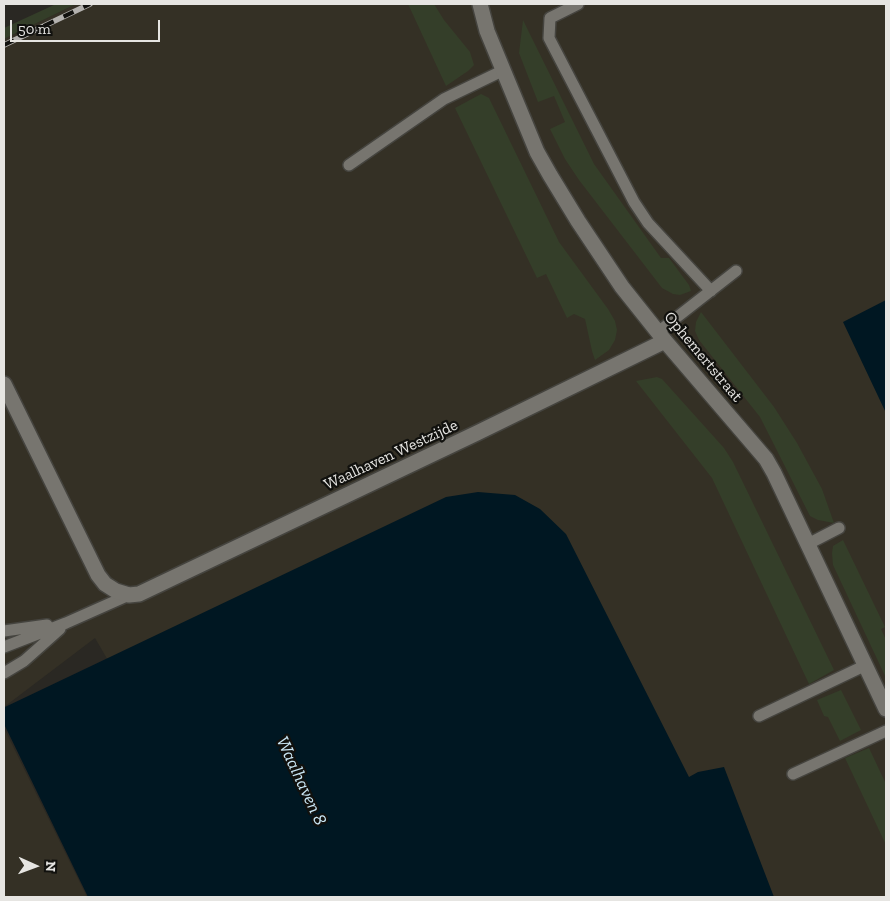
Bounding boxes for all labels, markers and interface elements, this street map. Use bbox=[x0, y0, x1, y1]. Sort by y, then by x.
scale bar bbox=[12, 10, 162, 42]
text: 50 m bbox=[18, 20, 51, 38]
street label: Ophemertstraat bbox=[660, 308, 746, 406]
street label: Waalhaven Westzijde bbox=[321, 416, 461, 494]
water label: Waalhaven 8 bbox=[271, 733, 331, 829]
north arrow bbox=[10, 841, 60, 891]
text: N bbox=[42, 861, 59, 872]

